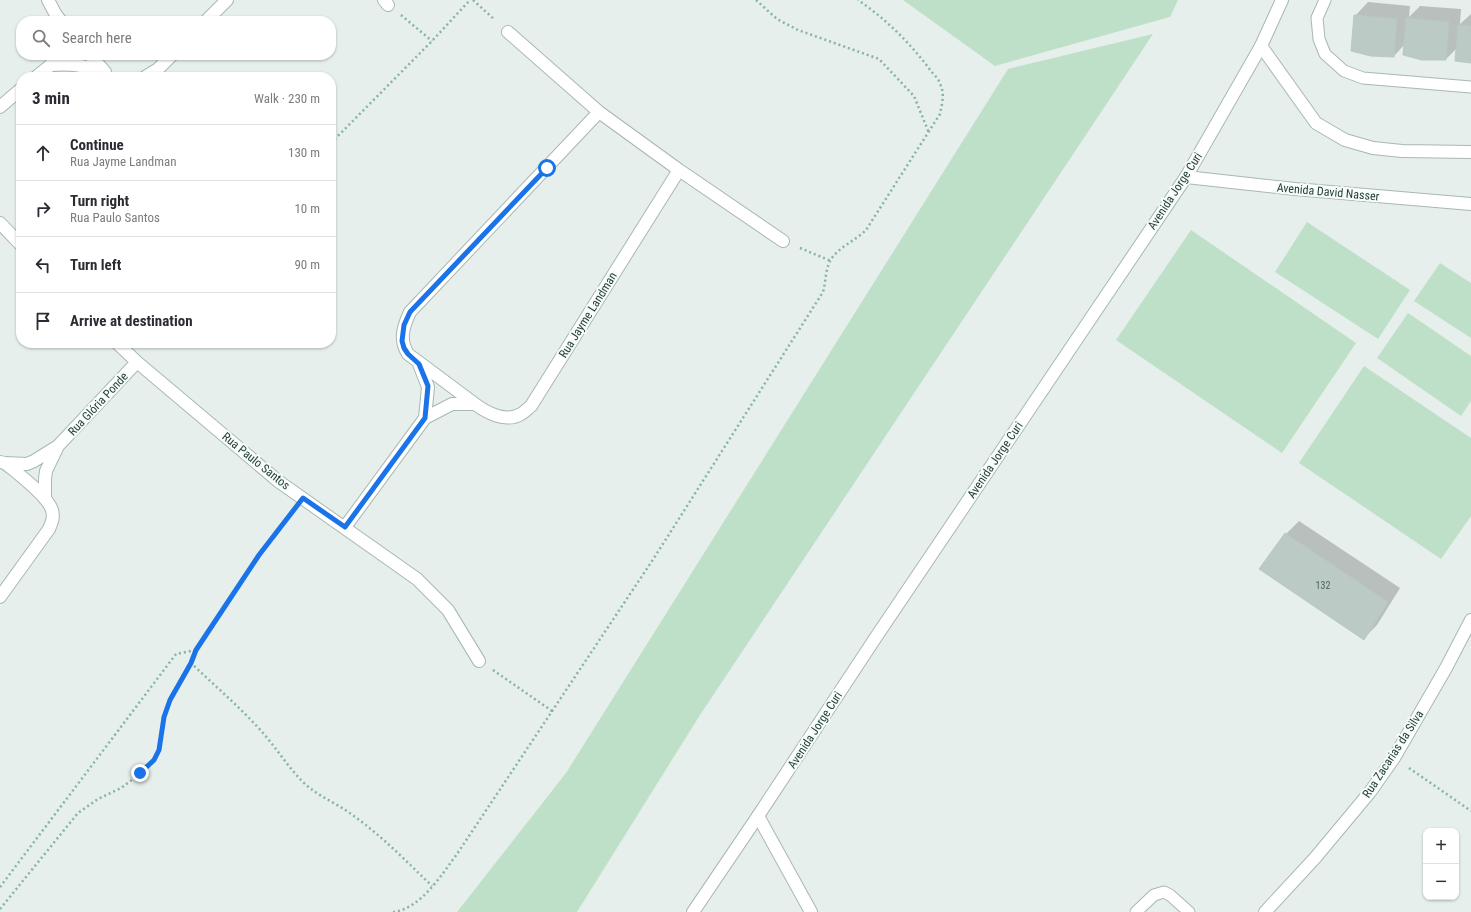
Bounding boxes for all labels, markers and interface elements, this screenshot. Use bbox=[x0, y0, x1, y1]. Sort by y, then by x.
search box bbox=[16, 16, 336, 60]
icon: search bbox=[30, 27, 52, 49]
text: Search here bbox=[62, 29, 132, 47]
text: 3 min bbox=[32, 88, 70, 108]
text: Walk · 230 m bbox=[254, 91, 320, 106]
text: Continue bbox=[70, 136, 124, 154]
icon: ahead bbox=[32, 142, 54, 164]
text: 130 m bbox=[288, 145, 320, 160]
street label: Avenida Jorge Curi bbox=[1145, 150, 1205, 232]
text: Rua Jayme Landman bbox=[70, 154, 177, 169]
route start bbox=[538, 159, 556, 177]
street label: Avenida David Nasser bbox=[1276, 181, 1380, 203]
text: Turn right bbox=[70, 192, 129, 210]
icon: right bbox=[32, 198, 54, 220]
text: 10 m bbox=[294, 201, 320, 216]
text: Rua Paulo Santos bbox=[70, 210, 160, 225]
icon: left bbox=[32, 254, 54, 276]
text: Turn left bbox=[70, 256, 121, 274]
text: 90 m bbox=[294, 257, 320, 272]
street label: Rua Jayme Landman bbox=[556, 269, 620, 360]
icon: arrive bbox=[32, 310, 54, 332]
text: Arrive at destination bbox=[70, 312, 193, 330]
street label: Rua Glória Ponde bbox=[65, 369, 131, 439]
street label: Avenida Jorge Curi bbox=[964, 419, 1026, 501]
street label: Rua Paulo Santos bbox=[219, 429, 293, 493]
house number: 132 bbox=[1316, 580, 1330, 591]
street label: Avenida Jorge Curi bbox=[785, 689, 845, 771]
street label: Rua Zacarias da Silva bbox=[1360, 707, 1427, 800]
route end bbox=[131, 764, 149, 782]
map controls bbox=[1423, 828, 1459, 900]
button: + bbox=[1423, 828, 1459, 864]
button: − bbox=[1423, 864, 1459, 900]

